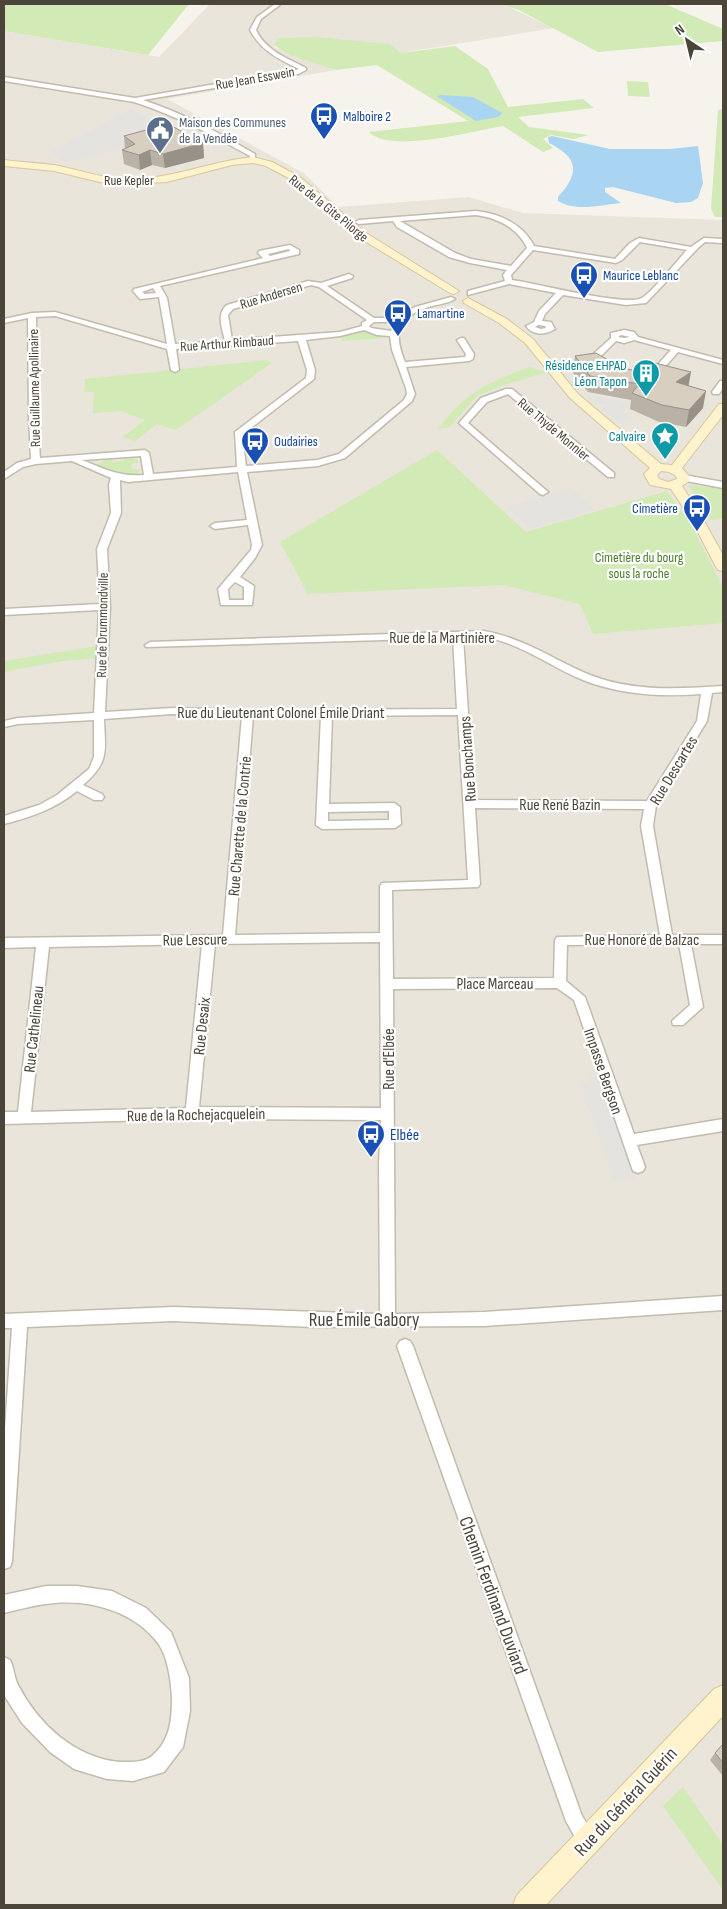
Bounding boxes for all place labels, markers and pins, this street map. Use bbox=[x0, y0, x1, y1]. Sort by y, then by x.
bus stop icon: Malboire 2 bbox=[309, 101, 339, 140]
place label: Malboire 2 bbox=[343, 108, 391, 125]
place label: Maison des Communes de la Vendée bbox=[179, 114, 286, 147]
public building icon: Maison des Communes de la Vendée bbox=[145, 115, 175, 154]
bus stop icon: Maurice Leblanc bbox=[569, 260, 599, 299]
place label: Maurice Leblanc bbox=[603, 267, 679, 284]
bus stop icon: Lamartine bbox=[383, 298, 413, 337]
place label: Lamartine bbox=[417, 305, 465, 322]
place label: Résidence EHPAD Léon Tapon bbox=[545, 357, 627, 390]
building icon: Résidence EHPAD Léon Tapon bbox=[631, 358, 661, 397]
place icon: Calvaire bbox=[650, 421, 680, 460]
bus stop icon: Oudairies bbox=[240, 426, 270, 465]
place label: Calvaire bbox=[609, 428, 646, 445]
place label: Oudairies bbox=[274, 433, 318, 450]
bus stop icon: Cimetière bbox=[682, 493, 712, 532]
place label: Cimetière bbox=[632, 500, 678, 517]
bus stop icon: Elbée bbox=[356, 1119, 386, 1158]
place label: Elbée bbox=[390, 1126, 419, 1145]

